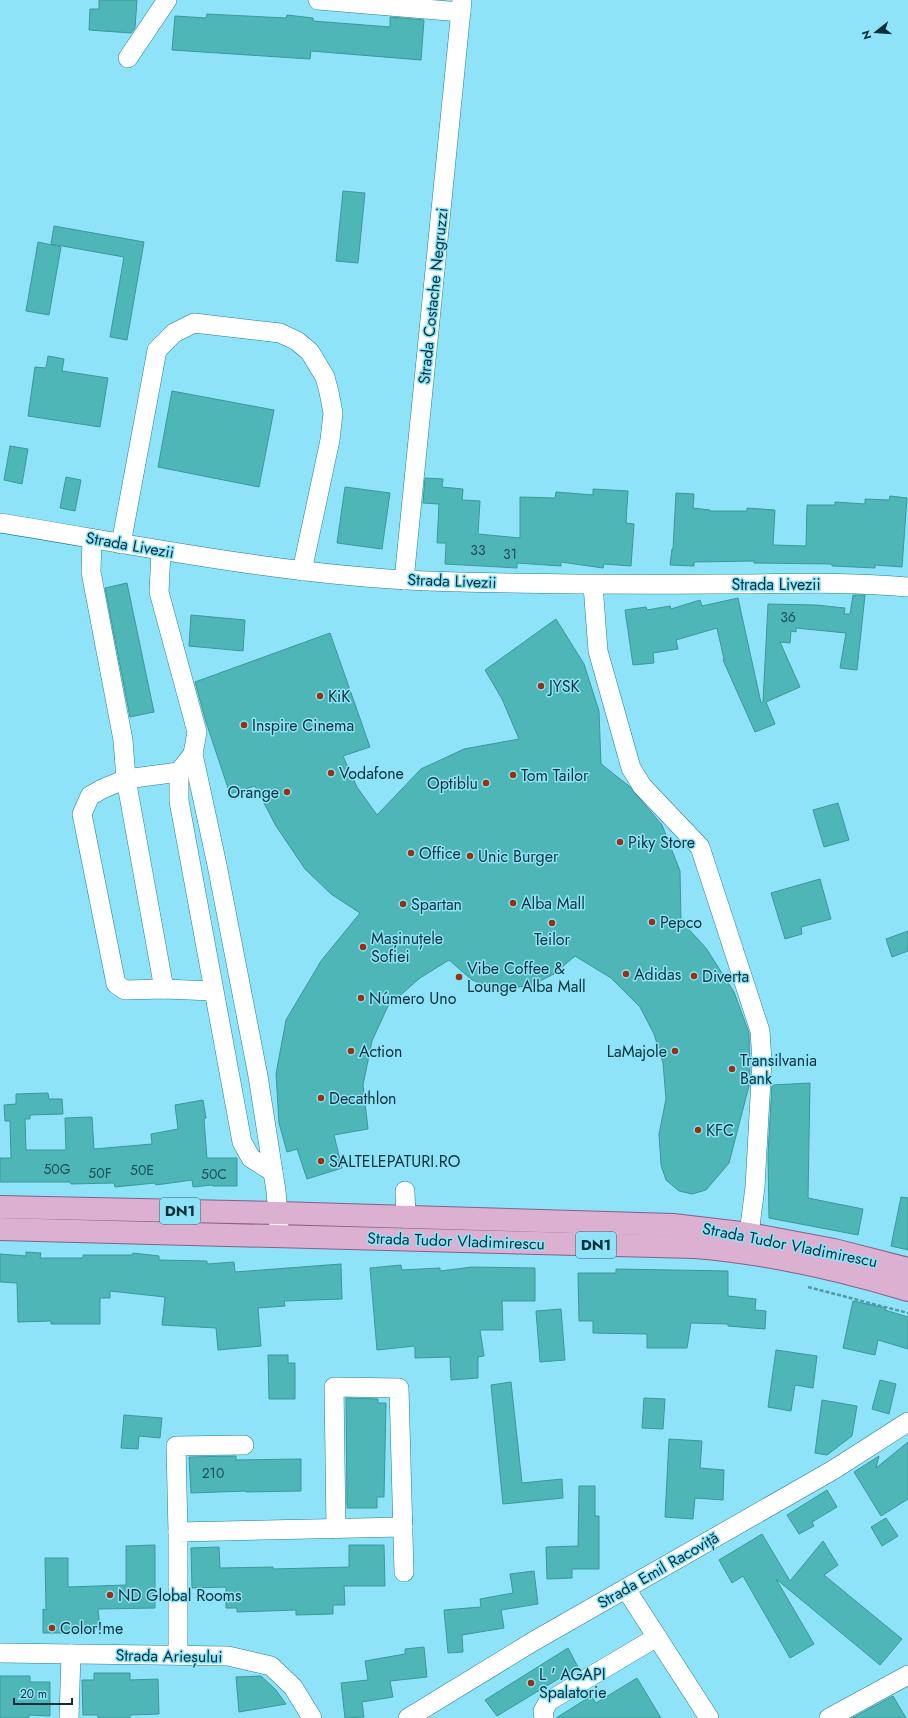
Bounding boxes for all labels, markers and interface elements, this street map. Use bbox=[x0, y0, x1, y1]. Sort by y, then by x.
north arrow bbox=[856, 12, 896, 52]
text: N bbox=[858, 28, 875, 41]
street label: Strada Costache Negruzzi bbox=[412, 207, 454, 385]
street label: Strada Livezii bbox=[84, 526, 176, 564]
house number: 33 bbox=[470, 540, 486, 560]
house number: 31 bbox=[503, 544, 517, 564]
street label: Strada Livezii bbox=[407, 568, 497, 594]
street label: Strada Livezii bbox=[731, 573, 821, 596]
house number: 36 bbox=[780, 607, 796, 627]
place label: JYSK bbox=[547, 675, 580, 698]
marker: JYSK bbox=[536, 681, 546, 691]
place label: KiK bbox=[328, 685, 350, 708]
marker: KiK bbox=[315, 691, 325, 701]
place label: Inspire Cinema bbox=[252, 714, 354, 737]
marker: Inspire Cinema bbox=[239, 720, 249, 730]
place label: Vodafone bbox=[339, 762, 404, 785]
place label: Tom Tailor bbox=[521, 764, 589, 787]
marker: Vodafone bbox=[326, 768, 336, 778]
marker: Tom Tailor bbox=[508, 770, 518, 780]
place label: Optiblu bbox=[427, 772, 478, 795]
marker: Optiblu bbox=[481, 778, 491, 788]
place label: Orange bbox=[227, 781, 279, 804]
marker: Orange bbox=[282, 787, 292, 797]
place label: Piky Store bbox=[628, 831, 695, 854]
marker: Piky Store bbox=[615, 837, 625, 847]
place label: Office bbox=[419, 842, 461, 865]
place label: Unic Burger bbox=[478, 845, 559, 868]
marker: Office bbox=[406, 848, 416, 858]
marker: Unic Burger bbox=[465, 851, 475, 861]
place label: Alba Mall bbox=[521, 892, 585, 915]
place label: Spartan bbox=[411, 893, 462, 916]
marker: Alba Mall bbox=[508, 898, 518, 908]
marker: Spartan bbox=[398, 899, 408, 909]
place label: Pepco bbox=[660, 911, 702, 934]
marker: Pepco bbox=[647, 917, 657, 927]
marker: Teilor bbox=[547, 918, 557, 928]
place label: Mașinuțele Sofiei bbox=[371, 927, 443, 968]
place label: Teilor bbox=[534, 928, 571, 951]
marker: Mașinuțele Sofiei bbox=[358, 942, 368, 952]
place label: Vibe Coffee & Lounge Alba Mall bbox=[467, 957, 586, 998]
place label: Adidas bbox=[634, 963, 681, 986]
place label: Diverta bbox=[702, 965, 749, 988]
marker: Adidas bbox=[621, 969, 631, 979]
marker: Diverta bbox=[689, 971, 699, 981]
marker: Vibe Coffee & Lounge Alba Mall bbox=[454, 972, 464, 982]
place label: Número Uno bbox=[369, 987, 457, 1010]
marker: Número Uno bbox=[356, 993, 366, 1003]
place label: Action bbox=[359, 1040, 402, 1063]
place label: LaMajole bbox=[607, 1040, 667, 1063]
marker: Action bbox=[346, 1046, 356, 1056]
marker: LaMajole bbox=[670, 1046, 680, 1056]
place label: Transilvania Bank bbox=[740, 1049, 817, 1090]
marker: Transilvania Bank bbox=[727, 1064, 737, 1074]
place label: Decathlon bbox=[329, 1087, 397, 1110]
marker: Decathlon bbox=[316, 1093, 326, 1103]
place label: KFC bbox=[706, 1119, 734, 1142]
marker: KFC bbox=[693, 1125, 703, 1135]
place label: SALTELEPATURI.RO bbox=[329, 1150, 460, 1173]
marker: SALTELEPATURI.RO bbox=[316, 1156, 326, 1166]
house number: 50G bbox=[43, 1159, 71, 1179]
house number: 50E bbox=[130, 1160, 154, 1180]
house number: 50F bbox=[88, 1163, 112, 1183]
house number: 50C bbox=[201, 1164, 227, 1184]
road number: DN1 bbox=[160, 1198, 200, 1224]
street label: Strada Tudor Vladimirescu bbox=[700, 1217, 880, 1273]
street label: Strada Tudor Vladimirescu bbox=[367, 1226, 545, 1256]
road number: DN1 bbox=[576, 1232, 616, 1258]
house number: 210 bbox=[202, 1463, 224, 1483]
street label: Strada Emil Racoviță bbox=[593, 1526, 723, 1614]
place label: ND Global Rooms bbox=[118, 1584, 242, 1607]
marker: ND Global Rooms bbox=[105, 1590, 115, 1600]
place label: Color!me bbox=[60, 1617, 123, 1640]
marker: Color!me bbox=[47, 1623, 57, 1633]
street label: Strada Arieșului bbox=[115, 1644, 223, 1668]
place label: L ' AGAPI Spalatorie bbox=[539, 1663, 606, 1704]
marker: L ' AGAPI Spalatorie bbox=[526, 1678, 536, 1688]
scale bar bbox=[14, 1680, 72, 1706]
text: 20 m bbox=[20, 1685, 47, 1703]

